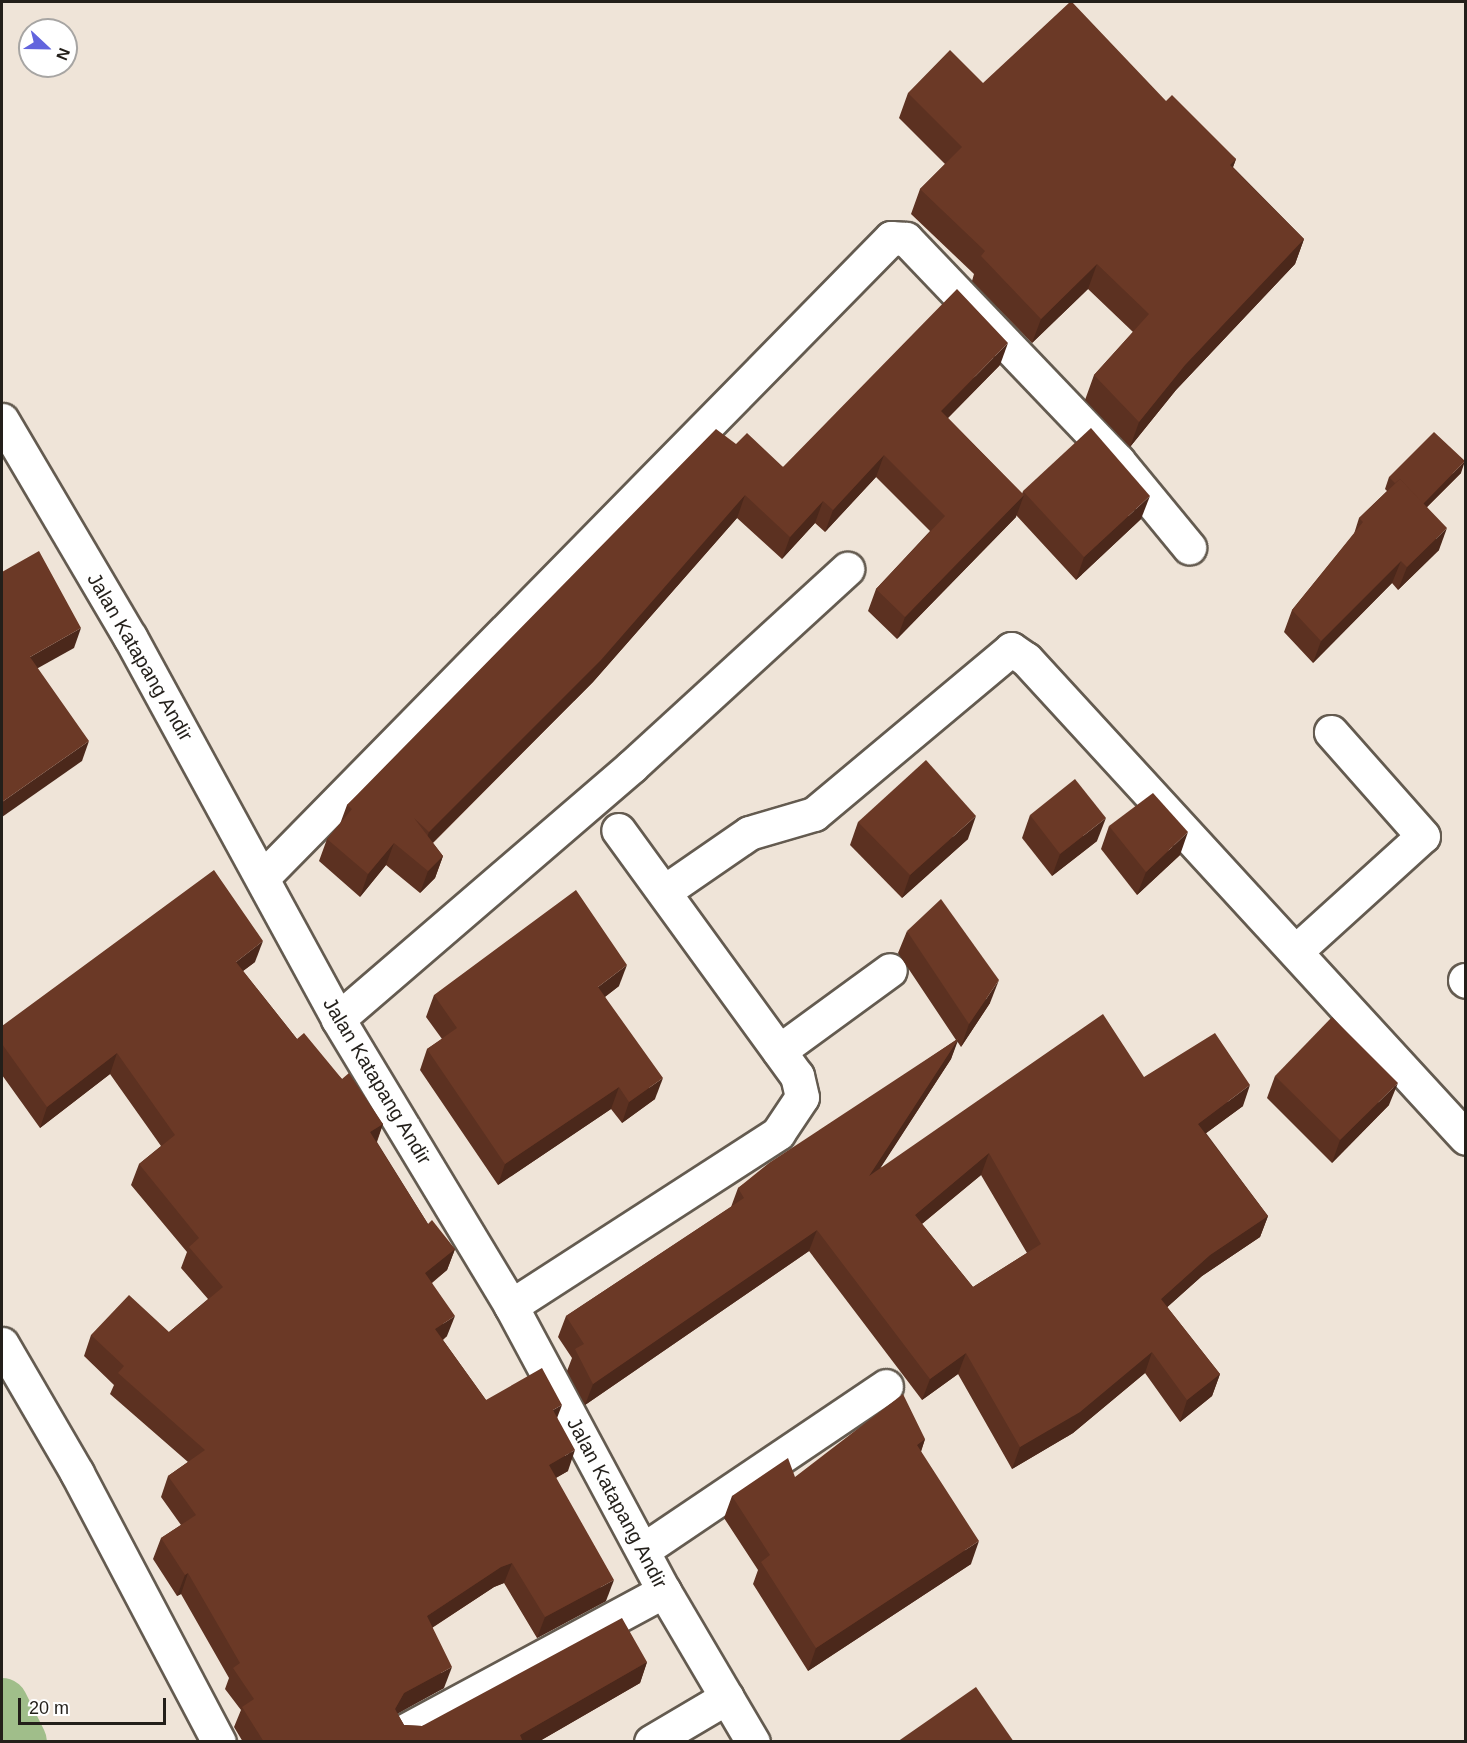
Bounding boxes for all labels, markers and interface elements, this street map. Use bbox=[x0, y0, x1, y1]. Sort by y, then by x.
north arrow bbox=[18, 18, 78, 78]
text: N bbox=[53, 46, 73, 63]
street label: Jalan Katapang Andir bbox=[82, 568, 198, 746]
street label: Jalan Katapang Andir bbox=[317, 993, 437, 1169]
street label: Jalan Katapang Andir bbox=[562, 1413, 672, 1593]
scale bar bbox=[21, 1686, 170, 1724]
text: 20 m bbox=[29, 1698, 69, 1718]

